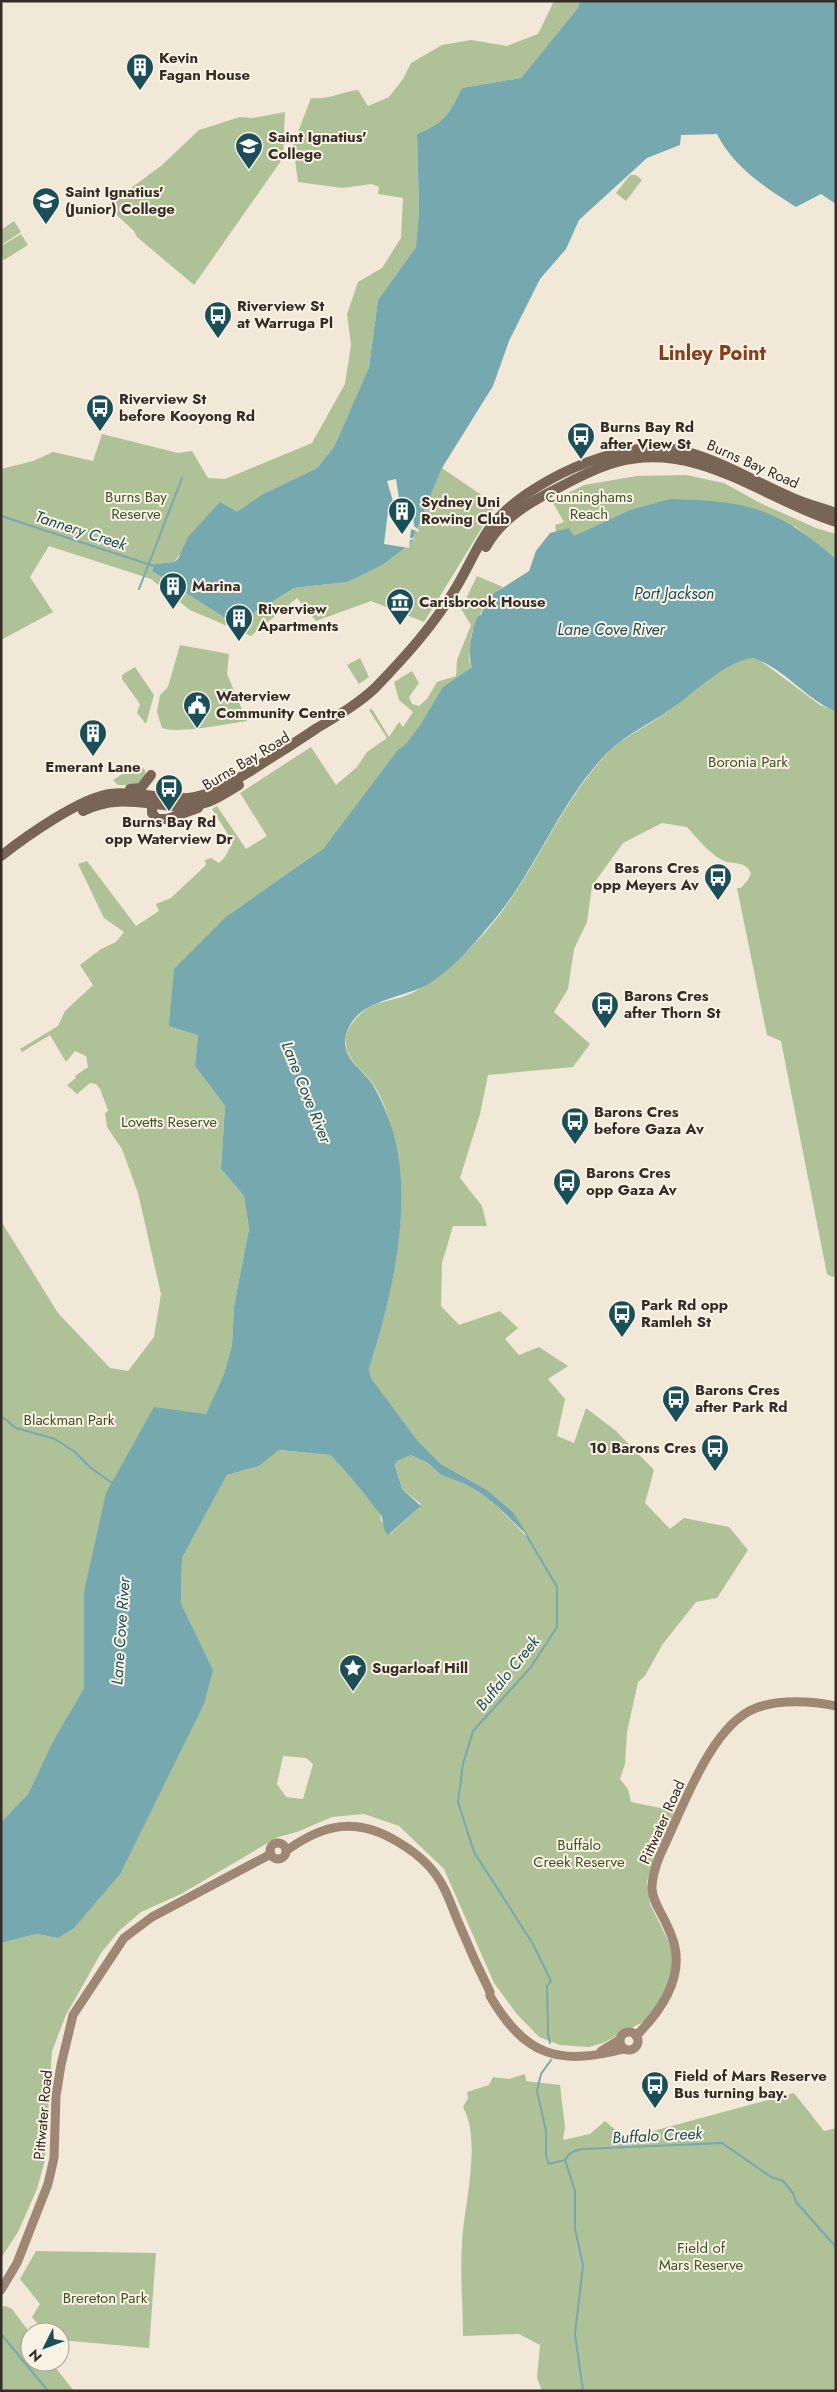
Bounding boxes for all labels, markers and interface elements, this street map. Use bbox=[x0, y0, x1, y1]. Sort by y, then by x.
place label: Kevin Fagan House bbox=[159, 47, 250, 86]
building icon: Kevin Fagan House bbox=[125, 52, 155, 91]
place label: Saint Ignatius' College bbox=[268, 126, 367, 165]
school or university icon: Saint Ignatius' College bbox=[234, 131, 264, 170]
place label: Saint Ignatius' (Junior) College bbox=[65, 181, 175, 220]
school or university icon: Saint Ignatius' (Junior) College bbox=[31, 186, 61, 225]
place label: Riverview St at Warruga Pl bbox=[237, 295, 333, 334]
bus stop icon: Riverview St at Warruga Pl bbox=[203, 300, 233, 339]
district label: Linley Point bbox=[658, 339, 766, 368]
place label: Riverview St before Kooyong Rd bbox=[119, 388, 255, 427]
bus stop icon: Riverview St before Kooyong Rd bbox=[85, 393, 115, 432]
place label: Burns Bay Rd after View St bbox=[600, 416, 694, 455]
bus stop icon: Burns Bay Rd after View St bbox=[566, 421, 596, 460]
street label: Burns Bay Road bbox=[703, 434, 803, 494]
park label: Burns Bay Reserve bbox=[105, 486, 167, 525]
park label: Cunninghams Reach bbox=[545, 486, 633, 525]
place label: Sydney Uni Rowing Club bbox=[421, 491, 510, 530]
building icon: Sydney Uni Rowing Club bbox=[387, 496, 417, 535]
water label: Tannery Creek bbox=[32, 505, 131, 556]
building icon: Marina bbox=[158, 571, 188, 610]
place label: Marina bbox=[192, 575, 240, 597]
water label: Port Jackson bbox=[634, 582, 714, 605]
museum icon: Carisbrook House bbox=[385, 587, 415, 626]
place label: Carisbrook House bbox=[419, 591, 546, 613]
place label: Riverview Apartments bbox=[257, 598, 339, 637]
building icon: Riverview Apartments bbox=[224, 603, 254, 642]
water label: Lane Cove River bbox=[557, 618, 667, 641]
place label: Waterview Community Centre bbox=[216, 685, 346, 724]
public building icon: Waterview Community Centre bbox=[182, 690, 212, 729]
building icon: Emerant Lane bbox=[78, 718, 108, 757]
street label: Burns Bay Road bbox=[198, 726, 294, 796]
park label: Boronia Park bbox=[708, 751, 788, 773]
place label: Emerant Lane bbox=[45, 756, 141, 778]
bus stop icon: Burns Bay Rd opp Waterview Dr bbox=[154, 773, 184, 812]
place label: Burns Bay Rd opp Waterview Dr bbox=[105, 811, 234, 850]
place label: Barons Cres opp Meyers Av bbox=[594, 857, 699, 896]
bus stop icon: Barons Cres opp Meyers Av bbox=[703, 862, 733, 901]
place label: Barons Cres after Thorn St bbox=[624, 985, 721, 1024]
bus stop icon: Barons Cres after Thorn St bbox=[590, 990, 620, 1029]
water label: Lane Cove River bbox=[276, 1038, 338, 1148]
place label: Barons Cres before Gaza Av bbox=[594, 1101, 704, 1140]
bus stop icon: Barons Cres before Gaza Av bbox=[560, 1106, 590, 1145]
park label: Lovetts Reserve bbox=[121, 1111, 217, 1133]
place label: Barons Cres opp Gaza Av bbox=[586, 1162, 677, 1201]
bus stop icon: Barons Cres opp Gaza Av bbox=[552, 1167, 582, 1206]
place label: Park Rd opp Ramleh St bbox=[641, 1294, 728, 1333]
bus stop icon: Park Rd opp Ramleh St bbox=[607, 1299, 637, 1338]
place label: Barons Cres after Park Rd bbox=[695, 1379, 788, 1418]
bus stop icon: Barons Cres after Park Rd bbox=[661, 1384, 691, 1423]
park label: Blackman Park bbox=[24, 1409, 115, 1431]
bus stop icon: 10 Barons Cres bbox=[700, 1433, 730, 1472]
place label: 10 Barons Cres bbox=[589, 1437, 696, 1459]
water label: Lane Cove River bbox=[105, 1575, 136, 1686]
water label: Buffalo Creek bbox=[470, 1630, 545, 1716]
place icon: Sugarloaf Hill bbox=[338, 1653, 368, 1692]
place label: Sugarloaf Hill bbox=[372, 1657, 468, 1679]
street label: Pittwater Road bbox=[634, 1776, 690, 1868]
park label: Buffalo Creek Reserve bbox=[533, 1834, 625, 1873]
place label: Field of Mars Reserve Bus turning bay. bbox=[674, 2065, 827, 2104]
street label: Pittwater Road bbox=[28, 2069, 58, 2161]
bus stop icon: Field of Mars Reserve Bus turning bay. bbox=[640, 2070, 670, 2109]
water label: Buffalo Creek bbox=[611, 2122, 704, 2149]
park label: Field of Mars Reserve bbox=[659, 2237, 744, 2276]
park label: Brereton Park bbox=[63, 2287, 148, 2309]
north arrow bbox=[20, 2322, 70, 2372]
text: N bbox=[24, 2345, 46, 2367]

